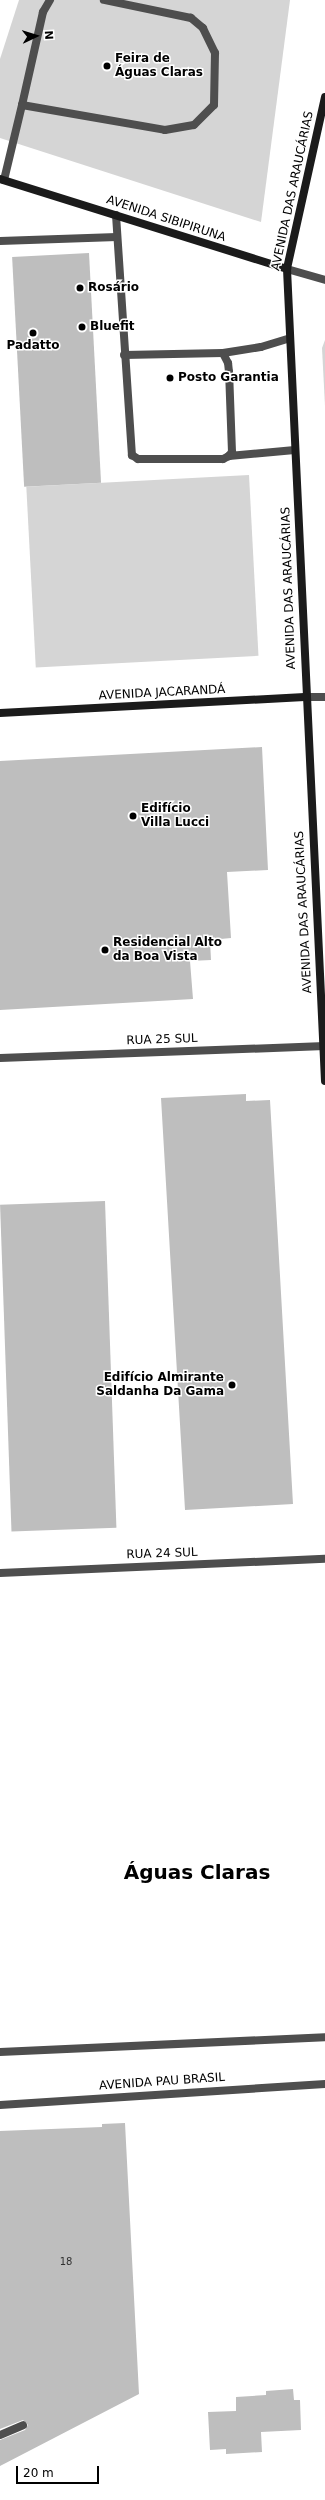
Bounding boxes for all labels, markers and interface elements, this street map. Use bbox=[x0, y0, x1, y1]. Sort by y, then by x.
north arrow bbox=[16, 16, 56, 56]
text: N bbox=[42, 30, 55, 40]
place label: Feira de Águas Claras bbox=[115, 52, 203, 80]
marker: Feira de Águas Claras bbox=[102, 61, 112, 71]
street label: AVENIDA DAS ARAUCÁRIAS bbox=[269, 110, 317, 272]
street label: AVENIDA SIBIPIRUNA bbox=[104, 193, 228, 245]
place label: Rosário bbox=[88, 281, 139, 295]
marker: Rosário bbox=[75, 283, 85, 293]
place label: Bluefit bbox=[90, 320, 135, 334]
marker: Bluefit bbox=[77, 322, 87, 332]
marker: Padatto bbox=[28, 328, 38, 338]
place label: Padatto bbox=[7, 339, 59, 353]
place label: Posto Garantia bbox=[178, 371, 279, 385]
marker: Posto Garantia bbox=[165, 373, 175, 383]
street label: AVENIDA DAS ARAUCÁRIAS bbox=[279, 506, 299, 670]
street label: AVENIDA JACARANDÁ bbox=[98, 682, 226, 704]
place label: Edifício Villa Lucci bbox=[141, 802, 209, 830]
marker: Edifício Villa Lucci bbox=[128, 811, 138, 821]
street label: AVENIDA DAS ARAUCÁRIAS bbox=[293, 830, 315, 994]
place label: Residencial Alto da Boa Vista bbox=[113, 936, 222, 964]
marker: Residencial Alto da Boa Vista bbox=[100, 945, 110, 955]
street label: RUA 25 SUL bbox=[126, 1032, 198, 1048]
place label: Edifício Almirante Saldanha Da Gama bbox=[96, 1371, 224, 1399]
marker: Edifício Almirante Saldanha Da Gama bbox=[227, 1380, 237, 1390]
street label: RUA 24 SUL bbox=[126, 1546, 198, 1562]
district label: Águas Claras bbox=[124, 1860, 270, 1884]
street label: AVENIDA PAU BRASIL bbox=[99, 2070, 225, 2094]
house number: 18 bbox=[60, 2256, 72, 2268]
scale bar bbox=[18, 2458, 101, 2484]
text: 20 m bbox=[23, 2466, 54, 2480]

